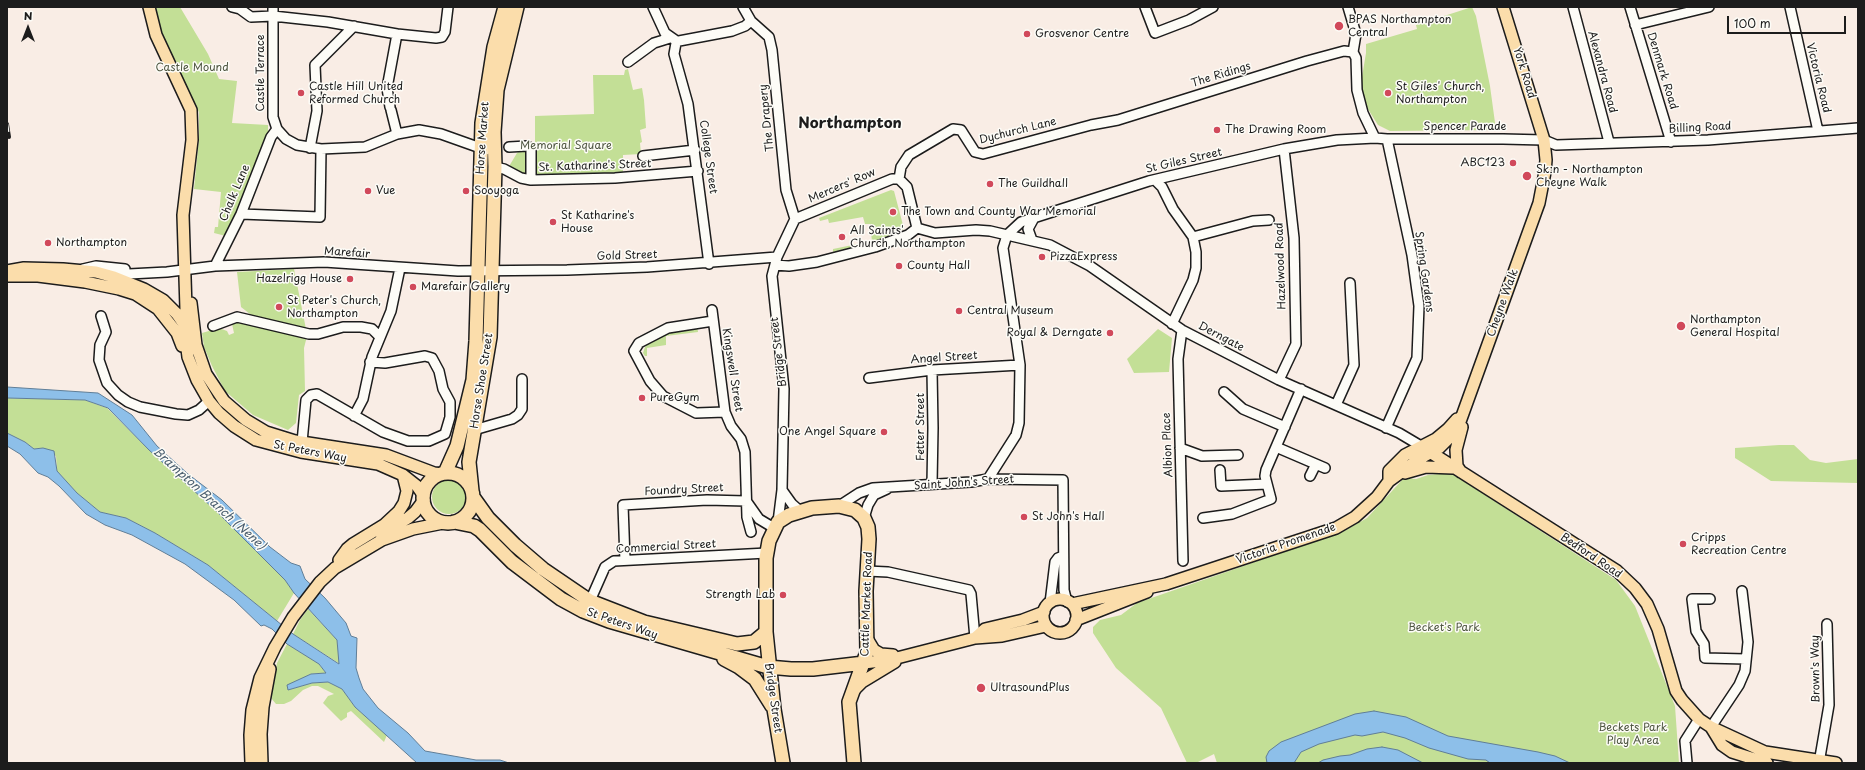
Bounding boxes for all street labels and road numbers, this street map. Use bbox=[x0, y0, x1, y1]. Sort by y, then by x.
street label: Alexandra Road bbox=[1585, 29, 1619, 115]
street label: Denmark Road bbox=[1644, 31, 1680, 111]
street label: Castle Terrace bbox=[254, 34, 268, 112]
street label: Victoria Road bbox=[1803, 42, 1833, 114]
street label: York Road bbox=[1510, 46, 1538, 100]
street label: The Ridings bbox=[1190, 60, 1252, 90]
street label: The Drapery bbox=[757, 84, 777, 152]
street label: Horse Market bbox=[474, 101, 492, 175]
street label: Dychurch Lane bbox=[978, 115, 1058, 147]
street label: College Street bbox=[696, 119, 720, 195]
street label: Spencer Parade bbox=[1424, 120, 1506, 134]
street label: Billing Road bbox=[1668, 120, 1732, 136]
street label: St Giles Street bbox=[1145, 146, 1223, 176]
street label: St. Katharine's Street bbox=[538, 157, 652, 175]
street label: Chalk Lane bbox=[217, 163, 253, 223]
street label: Mercers' Row bbox=[806, 166, 878, 206]
street label: Hazelwood Road bbox=[1273, 222, 1289, 310]
street label: Spring Gardens bbox=[1412, 231, 1436, 313]
street label: Marefair bbox=[324, 245, 370, 261]
street label: Gold Street bbox=[596, 248, 658, 264]
street label: Cheyne Walk bbox=[1485, 267, 1521, 339]
street label: Bridge Street bbox=[768, 316, 790, 388]
street label: Derngate bbox=[1196, 319, 1246, 355]
street label: Kingswell Street bbox=[719, 327, 745, 413]
street label: Horse Shoe Street bbox=[468, 332, 496, 430]
street label: Angel Street bbox=[910, 349, 978, 367]
street label: Fetter Street bbox=[914, 393, 928, 461]
street label: Albion Place bbox=[1160, 412, 1176, 478]
street label: St Peters Way bbox=[272, 438, 348, 466]
street label: Saint John's Street bbox=[914, 473, 1014, 493]
street label: Foundry Street bbox=[644, 481, 724, 499]
street label: Victoria Promenade bbox=[1234, 521, 1338, 567]
street label: Bedford Road bbox=[1558, 531, 1624, 581]
street label: Commercial Street bbox=[616, 538, 716, 556]
street label: Cattle Market Road bbox=[859, 551, 875, 657]
street label: St Peters Way bbox=[585, 606, 659, 642]
street label: Brown's Way bbox=[1809, 635, 1823, 703]
street label: Bridge Street bbox=[762, 662, 784, 734]

